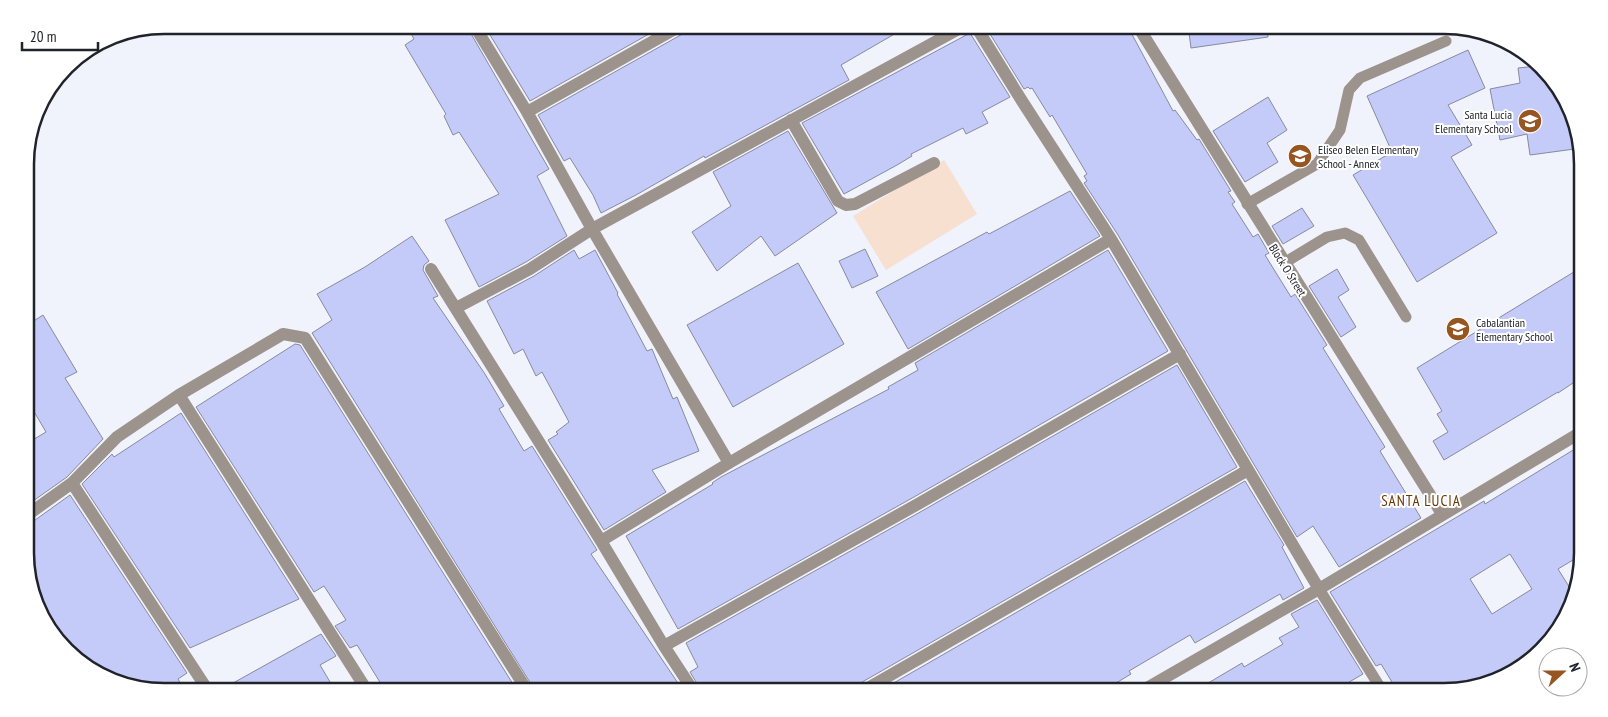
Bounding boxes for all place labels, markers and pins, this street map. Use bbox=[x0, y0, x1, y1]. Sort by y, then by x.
place label: Santa Lucia Elementary School bbox=[1435, 107, 1512, 136]
school or university icon: Santa Lucia Elementary School bbox=[1517, 108, 1543, 134]
place label: Eliseo Belen Elementary School - Annex bbox=[1318, 142, 1419, 171]
school or university icon: Eliseo Belen Elementary School - Annex bbox=[1287, 143, 1313, 169]
place label: Cabalantian Elementary School bbox=[1476, 315, 1553, 344]
school or university icon: Cabalantian Elementary School bbox=[1445, 316, 1471, 342]

